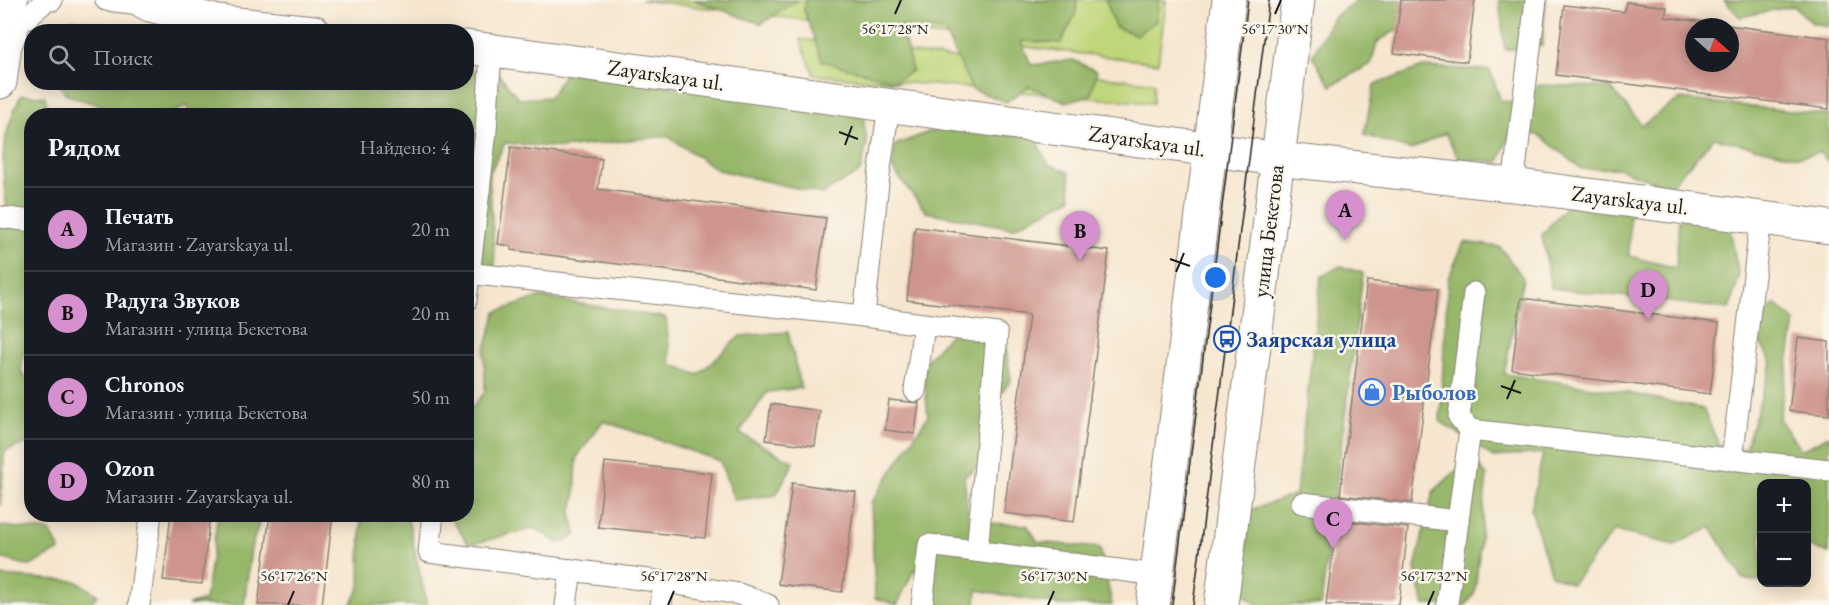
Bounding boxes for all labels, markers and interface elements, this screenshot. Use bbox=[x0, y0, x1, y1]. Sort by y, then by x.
north arrow bbox=[1685, 18, 1739, 72]
text: 56°17'28"N bbox=[861, 19, 929, 38]
text: 56°17'30"N bbox=[1241, 19, 1309, 38]
search box bbox=[24, 24, 474, 90]
icon: search bbox=[45, 41, 78, 74]
text: Поиск bbox=[93, 43, 153, 72]
street label: Zayarskaya ul. bbox=[606, 52, 726, 98]
street label: Zayarskaya ul. bbox=[1087, 118, 1207, 164]
text: Рядом bbox=[48, 130, 121, 164]
text: Найдено: 4 bbox=[359, 134, 450, 160]
street label: улица Бекетова bbox=[1245, 163, 1291, 299]
street label: Zayarskaya ul. bbox=[1570, 178, 1690, 222]
pin: A bbox=[1326, 190, 1364, 240]
text: Печать bbox=[105, 202, 174, 231]
pin: B bbox=[1060, 212, 1100, 261]
text: A bbox=[60, 216, 75, 242]
text: 20 m bbox=[411, 216, 450, 242]
text: Магазин · Zayarskaya ul. bbox=[105, 231, 293, 257]
your location bbox=[1201, 263, 1230, 292]
pin: D bbox=[1628, 270, 1668, 320]
text: Радуга Звуков bbox=[105, 286, 240, 315]
text: B bbox=[61, 300, 74, 326]
text: 20 m bbox=[411, 300, 450, 326]
text: Магазин · улица Бекетова bbox=[105, 315, 308, 341]
bus stop icon: Заярская улица bbox=[1212, 324, 1242, 354]
place label: Заярская улица bbox=[1246, 325, 1397, 354]
text: Chronos bbox=[105, 370, 184, 399]
shop icon: Рыболов bbox=[1357, 377, 1387, 407]
place label: Рыболов bbox=[1392, 378, 1477, 407]
text: C bbox=[60, 384, 75, 410]
text: 50 m bbox=[411, 384, 450, 410]
text: Магазин · улица Бекетова bbox=[105, 399, 308, 425]
text: Ozon bbox=[105, 454, 155, 483]
text: D bbox=[60, 468, 75, 494]
text: 80 m bbox=[411, 468, 450, 494]
map controls bbox=[1757, 479, 1811, 587]
button: + bbox=[1757, 479, 1811, 533]
text: Магазин · Zayarskaya ul. bbox=[105, 483, 293, 509]
pin: C bbox=[1314, 500, 1352, 549]
button: − bbox=[1757, 533, 1811, 587]
text: 56°17'26"N bbox=[260, 566, 328, 585]
text: 56°17'28"N bbox=[640, 566, 708, 585]
text: 56°17'30"N bbox=[1020, 566, 1088, 585]
text: 56°17'32"N bbox=[1400, 566, 1468, 585]

